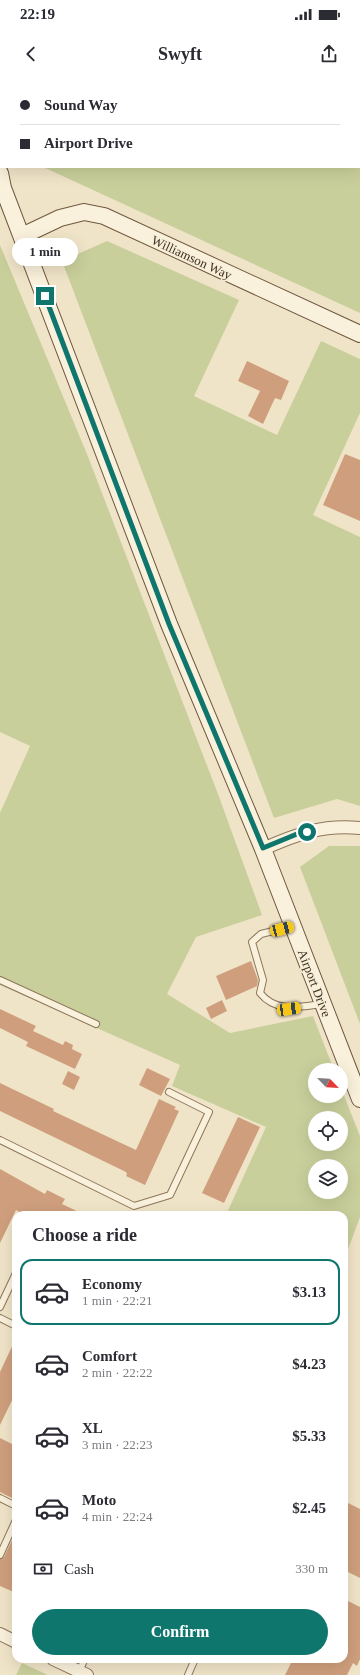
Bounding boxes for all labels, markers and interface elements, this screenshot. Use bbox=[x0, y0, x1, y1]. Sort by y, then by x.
text: 22:19 bbox=[20, 6, 55, 22]
icon: back bbox=[20, 43, 42, 65]
icon: share bbox=[318, 43, 340, 65]
text: Swyft bbox=[158, 44, 202, 64]
text: Sound Way bbox=[44, 97, 118, 113]
text: Airport Drive bbox=[44, 135, 133, 151]
street label: Williamson Way bbox=[149, 232, 235, 283]
callout: 1 min bbox=[12, 238, 78, 266]
text: 1 min bbox=[29, 244, 61, 259]
route end bbox=[36, 287, 54, 305]
route start bbox=[298, 823, 316, 841]
car bbox=[269, 920, 295, 938]
street label: Airport Drive bbox=[295, 947, 334, 1019]
car bbox=[276, 1001, 302, 1017]
north arrow bbox=[308, 1063, 348, 1103]
map controls bbox=[308, 1063, 348, 1199]
button: locate bbox=[308, 1111, 348, 1151]
button: layers bbox=[308, 1159, 348, 1199]
text: Choose a ride bbox=[32, 1225, 137, 1245]
icon: car bbox=[34, 1274, 70, 1310]
text: Economy bbox=[82, 1276, 142, 1292]
text: $3.13 bbox=[292, 1284, 326, 1300]
text: 1 min · 22:21 bbox=[82, 1293, 152, 1308]
icon: car bbox=[34, 1346, 70, 1382]
text: Comfort bbox=[82, 1348, 137, 1364]
text: $4.23 bbox=[292, 1356, 326, 1372]
text: 2 min · 22:22 bbox=[82, 1365, 152, 1380]
icon: car bbox=[34, 1418, 70, 1454]
text: XL bbox=[82, 1420, 103, 1436]
text: $5.33 bbox=[292, 1428, 326, 1444]
text: 3 min · 22:23 bbox=[82, 1437, 152, 1452]
icon: car bbox=[34, 1490, 70, 1526]
text: Moto bbox=[82, 1492, 116, 1508]
text: $2.45 bbox=[292, 1500, 326, 1516]
text: 4 min · 22:24 bbox=[82, 1509, 152, 1524]
icon: cash bbox=[32, 1558, 54, 1580]
text: Cash bbox=[64, 1561, 94, 1577]
text: 330 m bbox=[295, 1561, 328, 1576]
button: Confirm bbox=[32, 1609, 328, 1655]

